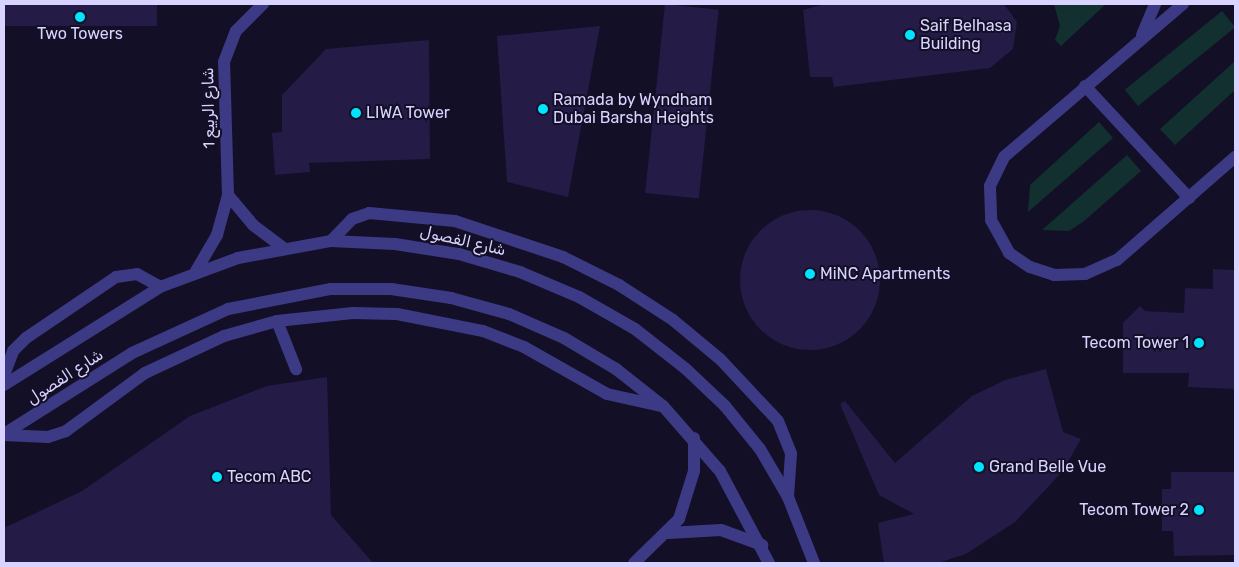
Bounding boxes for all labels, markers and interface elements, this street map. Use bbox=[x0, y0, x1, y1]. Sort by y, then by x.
marker: Two Towers bbox=[74, 11, 86, 23]
place label: Saif Belhasa Building bbox=[920, 16, 1012, 54]
place label: Two Towers bbox=[37, 24, 123, 44]
marker: Saif Belhasa Building bbox=[904, 29, 916, 41]
street label: شارع الربيع 1 bbox=[199, 67, 219, 149]
place label: Ramada by Wyndham Dubai Barsha Heights bbox=[553, 90, 714, 128]
place label: LIWA Tower bbox=[366, 103, 451, 123]
marker: Ramada by Wyndham Dubai Barsha Heights bbox=[537, 103, 549, 115]
marker: LIWA Tower bbox=[350, 107, 362, 119]
street label: شارع الفصول bbox=[418, 222, 508, 260]
place label: MiNC Apartments bbox=[820, 264, 951, 284]
marker: MiNC Apartments bbox=[804, 268, 816, 280]
place label: Tecom Tower 1 bbox=[1081, 333, 1189, 353]
marker: Tecom Tower 1 bbox=[1193, 337, 1205, 349]
street label: شارع الفصول bbox=[23, 345, 107, 409]
place label: Grand Belle Vue bbox=[989, 457, 1107, 477]
marker: Grand Belle Vue bbox=[973, 461, 985, 473]
place label: Tecom ABC bbox=[227, 467, 312, 487]
marker: Tecom ABC bbox=[211, 471, 223, 483]
place label: Tecom Tower 2 bbox=[1078, 500, 1189, 520]
marker: Tecom Tower 2 bbox=[1193, 504, 1205, 516]

